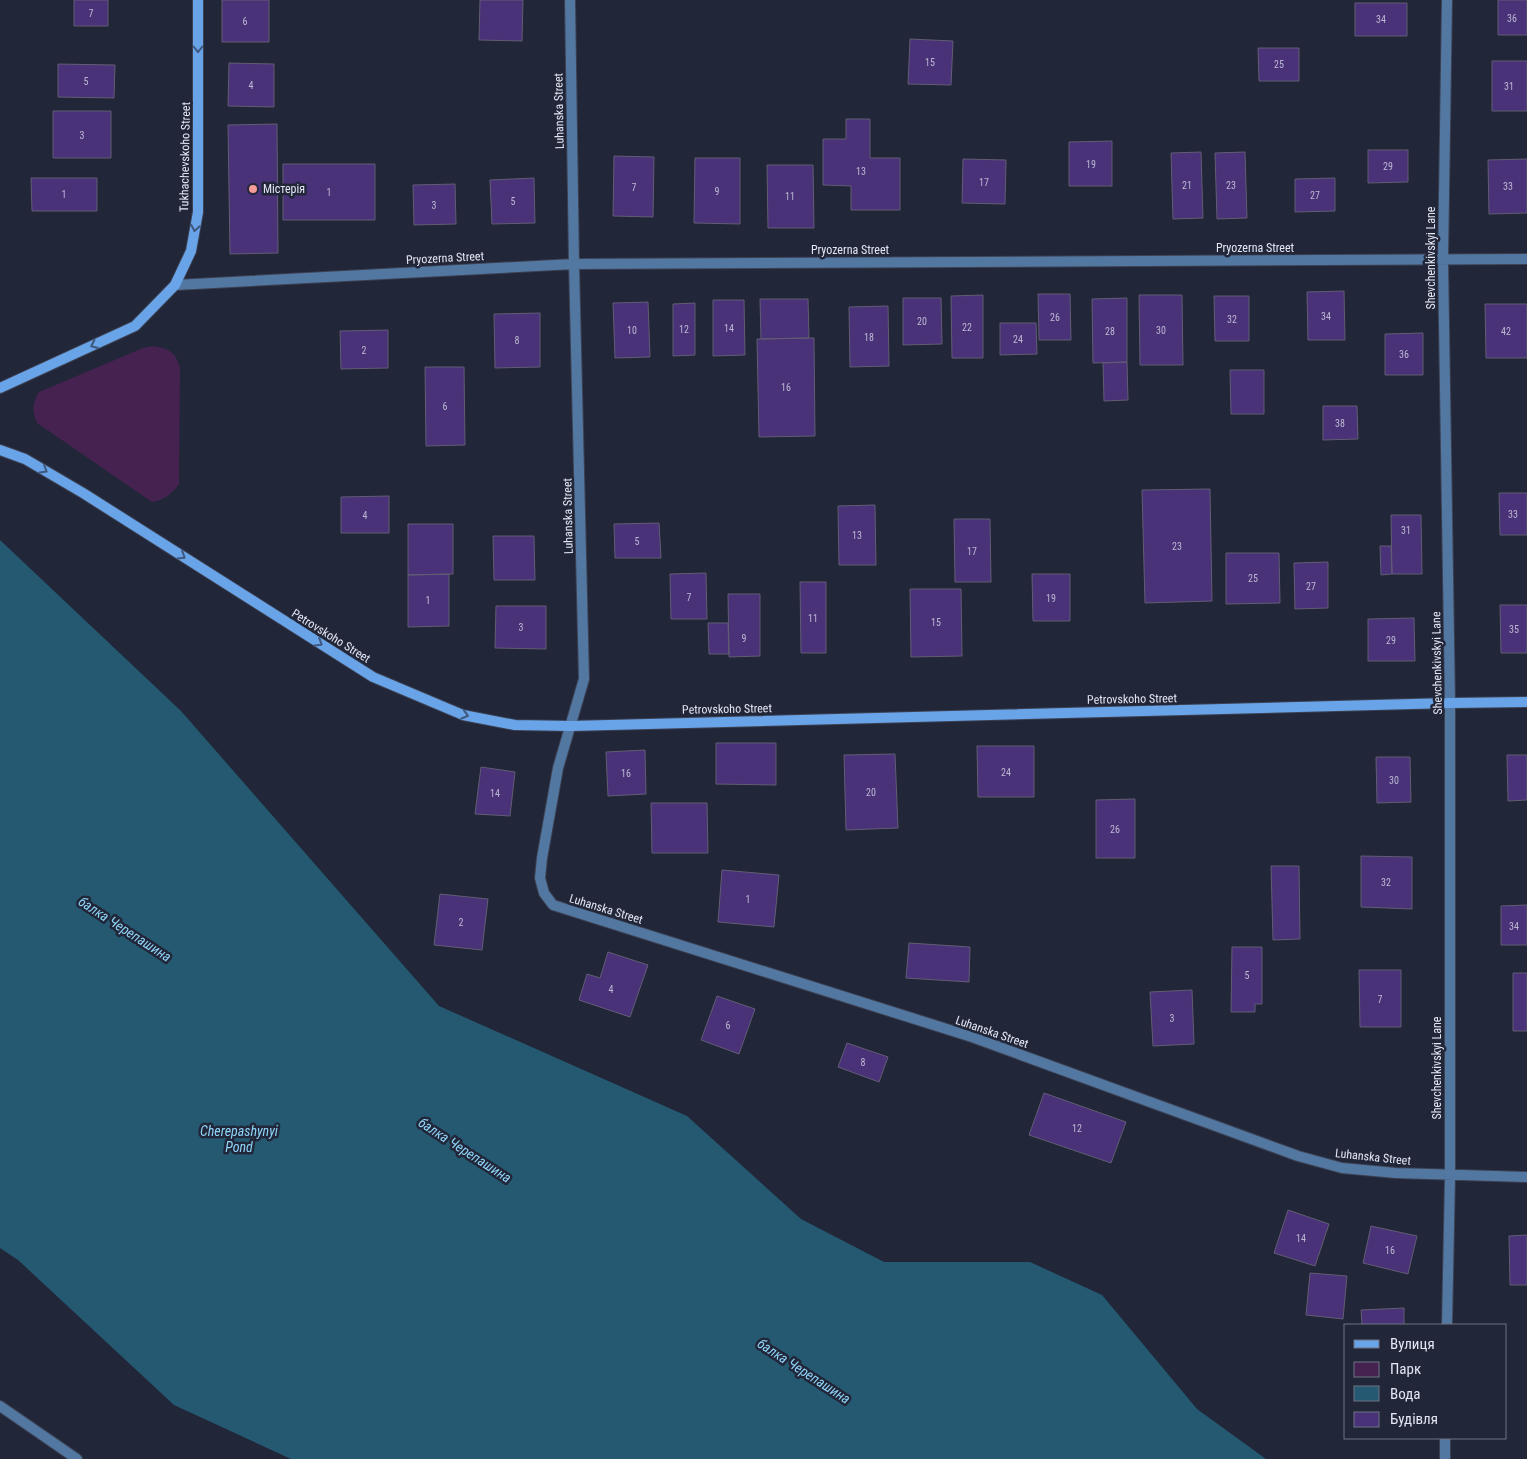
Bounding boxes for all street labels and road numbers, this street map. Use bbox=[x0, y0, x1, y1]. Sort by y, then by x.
street label: Luhanska Street bbox=[551, 72, 567, 149]
street label: Tukhachevskoho Street bbox=[177, 101, 193, 212]
street label: Shevchenkivskyi Lane bbox=[1424, 206, 1438, 309]
street label: Pryozerna Street bbox=[1216, 241, 1295, 255]
street label: Pryozerna Street bbox=[811, 243, 890, 257]
street label: Pryozerna Street bbox=[406, 249, 485, 267]
street label: Luhanska Street bbox=[560, 477, 576, 554]
street label: Petrovskoho Street bbox=[289, 606, 373, 666]
street label: Shevchenkivskyi Lane bbox=[1429, 611, 1445, 715]
street label: Petrovskoho Street bbox=[1087, 691, 1178, 707]
street label: Petrovskoho Street bbox=[682, 701, 773, 717]
street label: Luhanska Street bbox=[568, 891, 645, 927]
street label: Luhanska Street bbox=[954, 1013, 1031, 1051]
street label: Shevchenkivskyi Lane bbox=[1430, 1016, 1444, 1119]
street label: Luhanska Street bbox=[1334, 1146, 1412, 1168]

